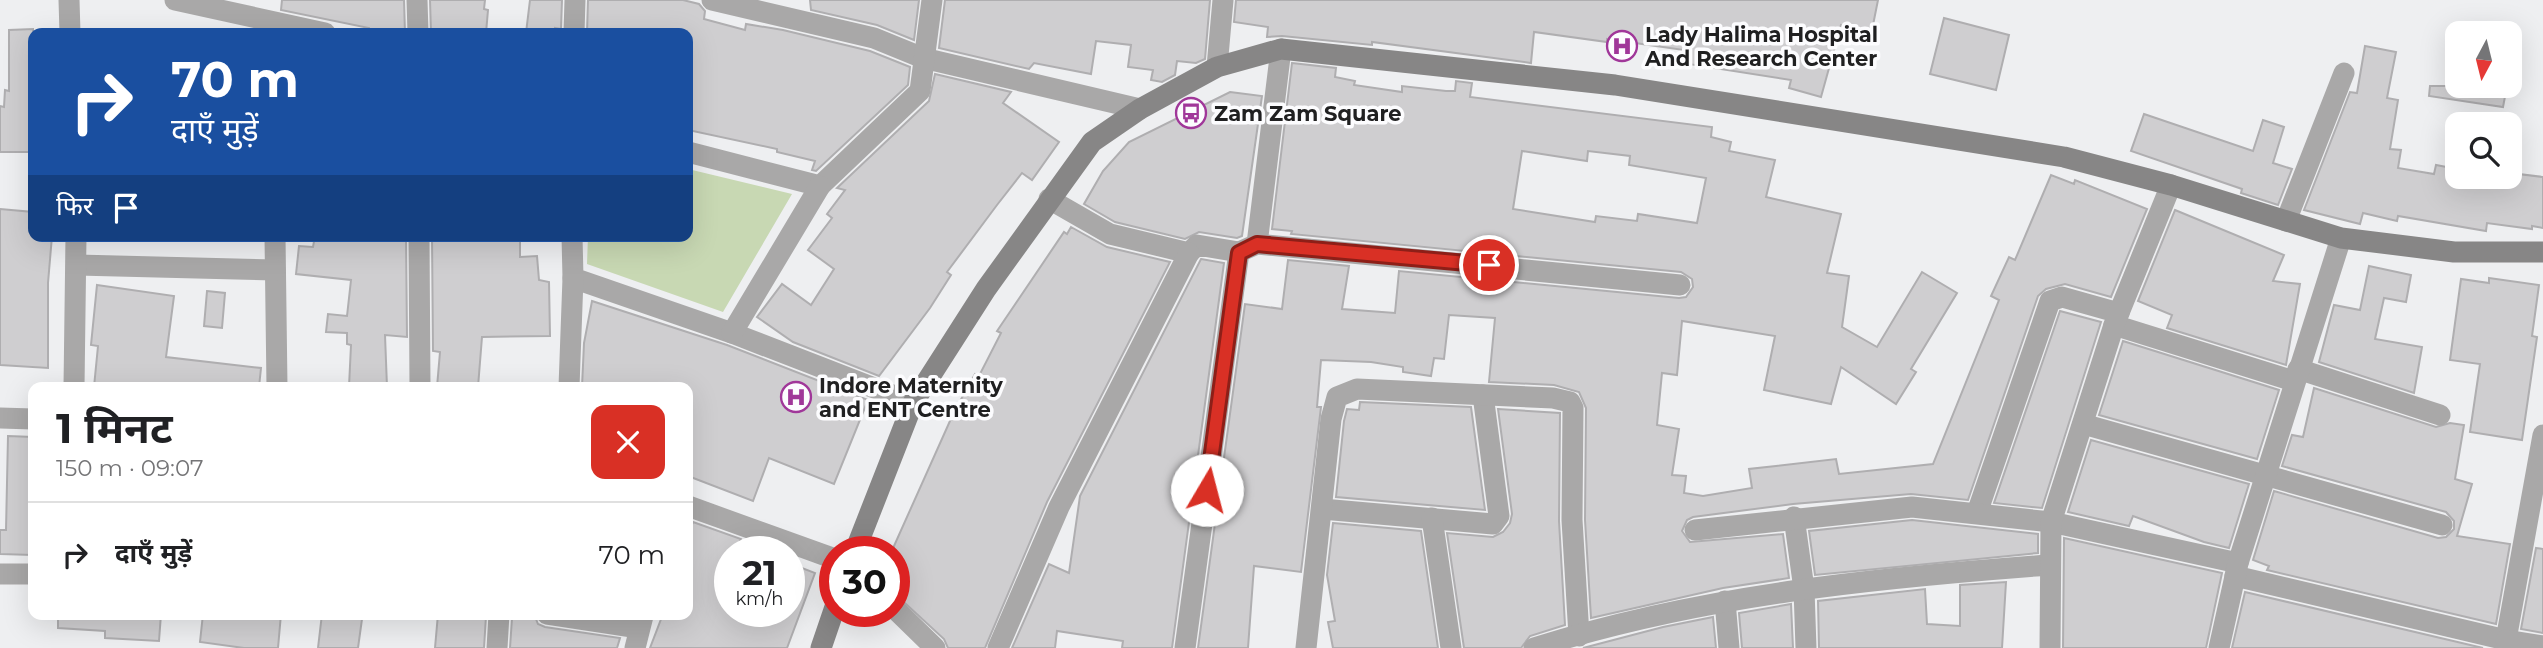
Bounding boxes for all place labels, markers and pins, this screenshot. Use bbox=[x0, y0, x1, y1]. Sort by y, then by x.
place label: Lady Halima Hospital And Research Center bbox=[1644, 22, 1878, 71]
hospital icon: Lady Halima Hospital And Research Center bbox=[1605, 29, 1639, 63]
bus stop icon: Zam Zam Square bbox=[1174, 96, 1208, 130]
place label: Zam Zam Square bbox=[1214, 101, 1402, 126]
pin bbox=[1459, 235, 1519, 295]
place label: Indore Maternity and ENT Centre bbox=[819, 373, 1003, 422]
hospital icon: Indore Maternity and ENT Centre bbox=[779, 380, 813, 414]

